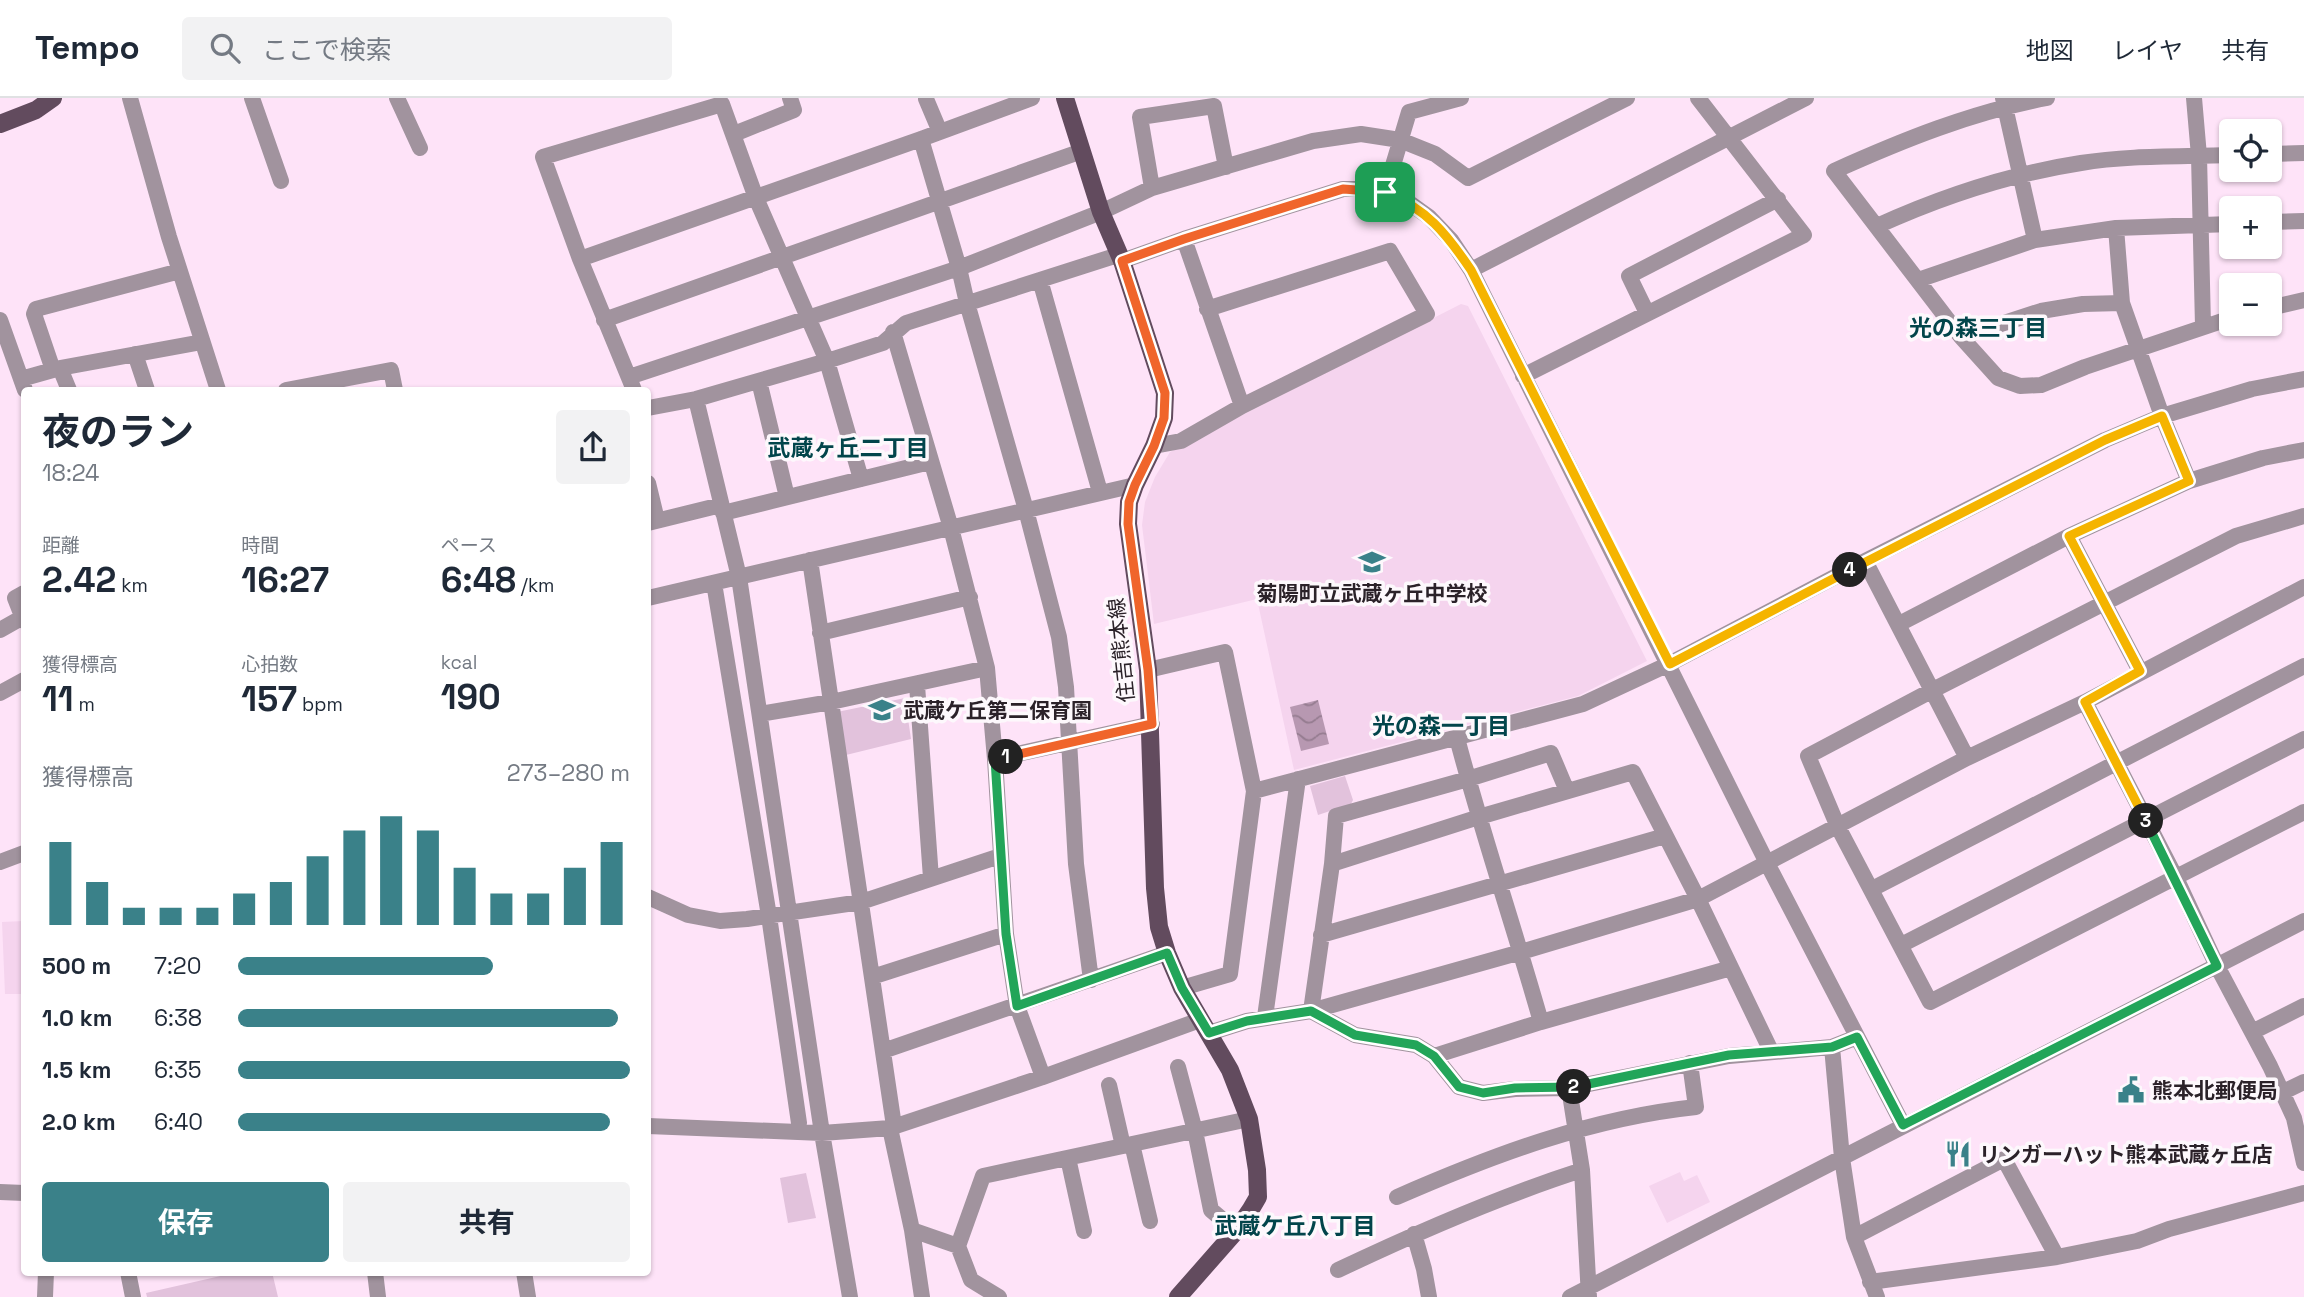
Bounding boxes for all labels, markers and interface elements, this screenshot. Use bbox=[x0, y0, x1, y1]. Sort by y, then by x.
search box bbox=[182, 17, 672, 80]
text: Tempo bbox=[35, 27, 140, 69]
icon: search bbox=[206, 29, 244, 67]
text: ここで検索 bbox=[262, 33, 392, 67]
text: 地図 bbox=[2026, 35, 2074, 66]
text: レイヤ bbox=[2112, 35, 2183, 66]
text: 共有 bbox=[2221, 35, 2269, 66]
map controls bbox=[2219, 119, 2282, 336]
button: locate bbox=[2219, 119, 2282, 182]
pin bbox=[1355, 162, 1415, 222]
icon: arrive bbox=[1366, 173, 1404, 211]
button: + bbox=[2219, 196, 2282, 259]
button: − bbox=[2219, 273, 2282, 336]
district label: 光の森三丁目 bbox=[1909, 313, 2047, 343]
text: 夜のラン bbox=[42, 408, 194, 456]
button: share bbox=[556, 410, 630, 484]
district label: 武蔵ヶ丘二丁目 bbox=[768, 433, 929, 463]
text: 18:24 bbox=[42, 458, 99, 488]
text: 距離 bbox=[42, 533, 80, 558]
text: 時間 bbox=[241, 533, 279, 558]
text: ペース bbox=[441, 533, 497, 558]
school or university icon: 菊陽町立武蔵ヶ丘中学校 bbox=[1357, 547, 1387, 577]
pin: 4 bbox=[1832, 552, 1868, 588]
text: 4 bbox=[1843, 557, 1856, 582]
text: 2.42 bbox=[42, 558, 116, 602]
text: 16:27 bbox=[241, 558, 329, 602]
text: 6:48 bbox=[441, 558, 516, 602]
text: km bbox=[116, 573, 148, 598]
text: /km bbox=[516, 573, 554, 598]
place label: 菊陽町立武蔵ヶ丘中学校 bbox=[1257, 580, 1488, 607]
street label: 住吉熊本線 bbox=[1102, 596, 1140, 704]
text: kcal bbox=[441, 650, 477, 675]
text: 獲得標高 bbox=[42, 652, 118, 677]
text: 心拍数 bbox=[241, 652, 298, 677]
text: 190 bbox=[441, 675, 501, 719]
text: 11 bbox=[42, 677, 74, 721]
text: 157 bbox=[241, 677, 297, 721]
text: m bbox=[74, 692, 95, 717]
text: bpm bbox=[297, 692, 343, 717]
school or university icon: 武蔵ケ丘第二保育園 bbox=[867, 695, 897, 725]
place label: 武蔵ケ丘第二保育園 bbox=[903, 697, 1092, 724]
district label: 光の森一丁目 bbox=[1372, 711, 1510, 741]
pin: 1 bbox=[988, 740, 1024, 774]
text: 1 bbox=[1001, 744, 1010, 769]
text: 273–280 m bbox=[507, 758, 630, 788]
text: 獲得標高 bbox=[42, 762, 134, 792]
pin: 3 bbox=[2128, 804, 2164, 838]
text: 3 bbox=[2140, 808, 2151, 833]
text: 500 m bbox=[42, 951, 111, 981]
text: 7:20 bbox=[154, 951, 201, 981]
text: 1.0 km bbox=[42, 1003, 112, 1033]
text: 6:38 bbox=[154, 1003, 202, 1033]
text: 1.5 km bbox=[42, 1055, 112, 1085]
text: 6:35 bbox=[154, 1055, 202, 1085]
pin: 2 bbox=[1556, 1070, 1592, 1104]
text: 2 bbox=[1568, 1074, 1579, 1099]
public building icon: 熊本北郵便局 bbox=[2116, 1075, 2146, 1105]
place label: 熊本北郵便局 bbox=[2152, 1077, 2278, 1104]
text: 2.0 km bbox=[42, 1107, 116, 1137]
text: 6:40 bbox=[154, 1107, 203, 1137]
restaurant icon: リンガーハット熊本武蔵ヶ丘店 bbox=[1943, 1139, 1973, 1169]
place label: リンガーハット熊本武蔵ヶ丘店 bbox=[1979, 1141, 2273, 1168]
button: 保存 bbox=[42, 1182, 329, 1262]
button: 共有 bbox=[343, 1182, 630, 1262]
district label: 武蔵ケ丘八丁目 bbox=[1215, 1211, 1376, 1241]

